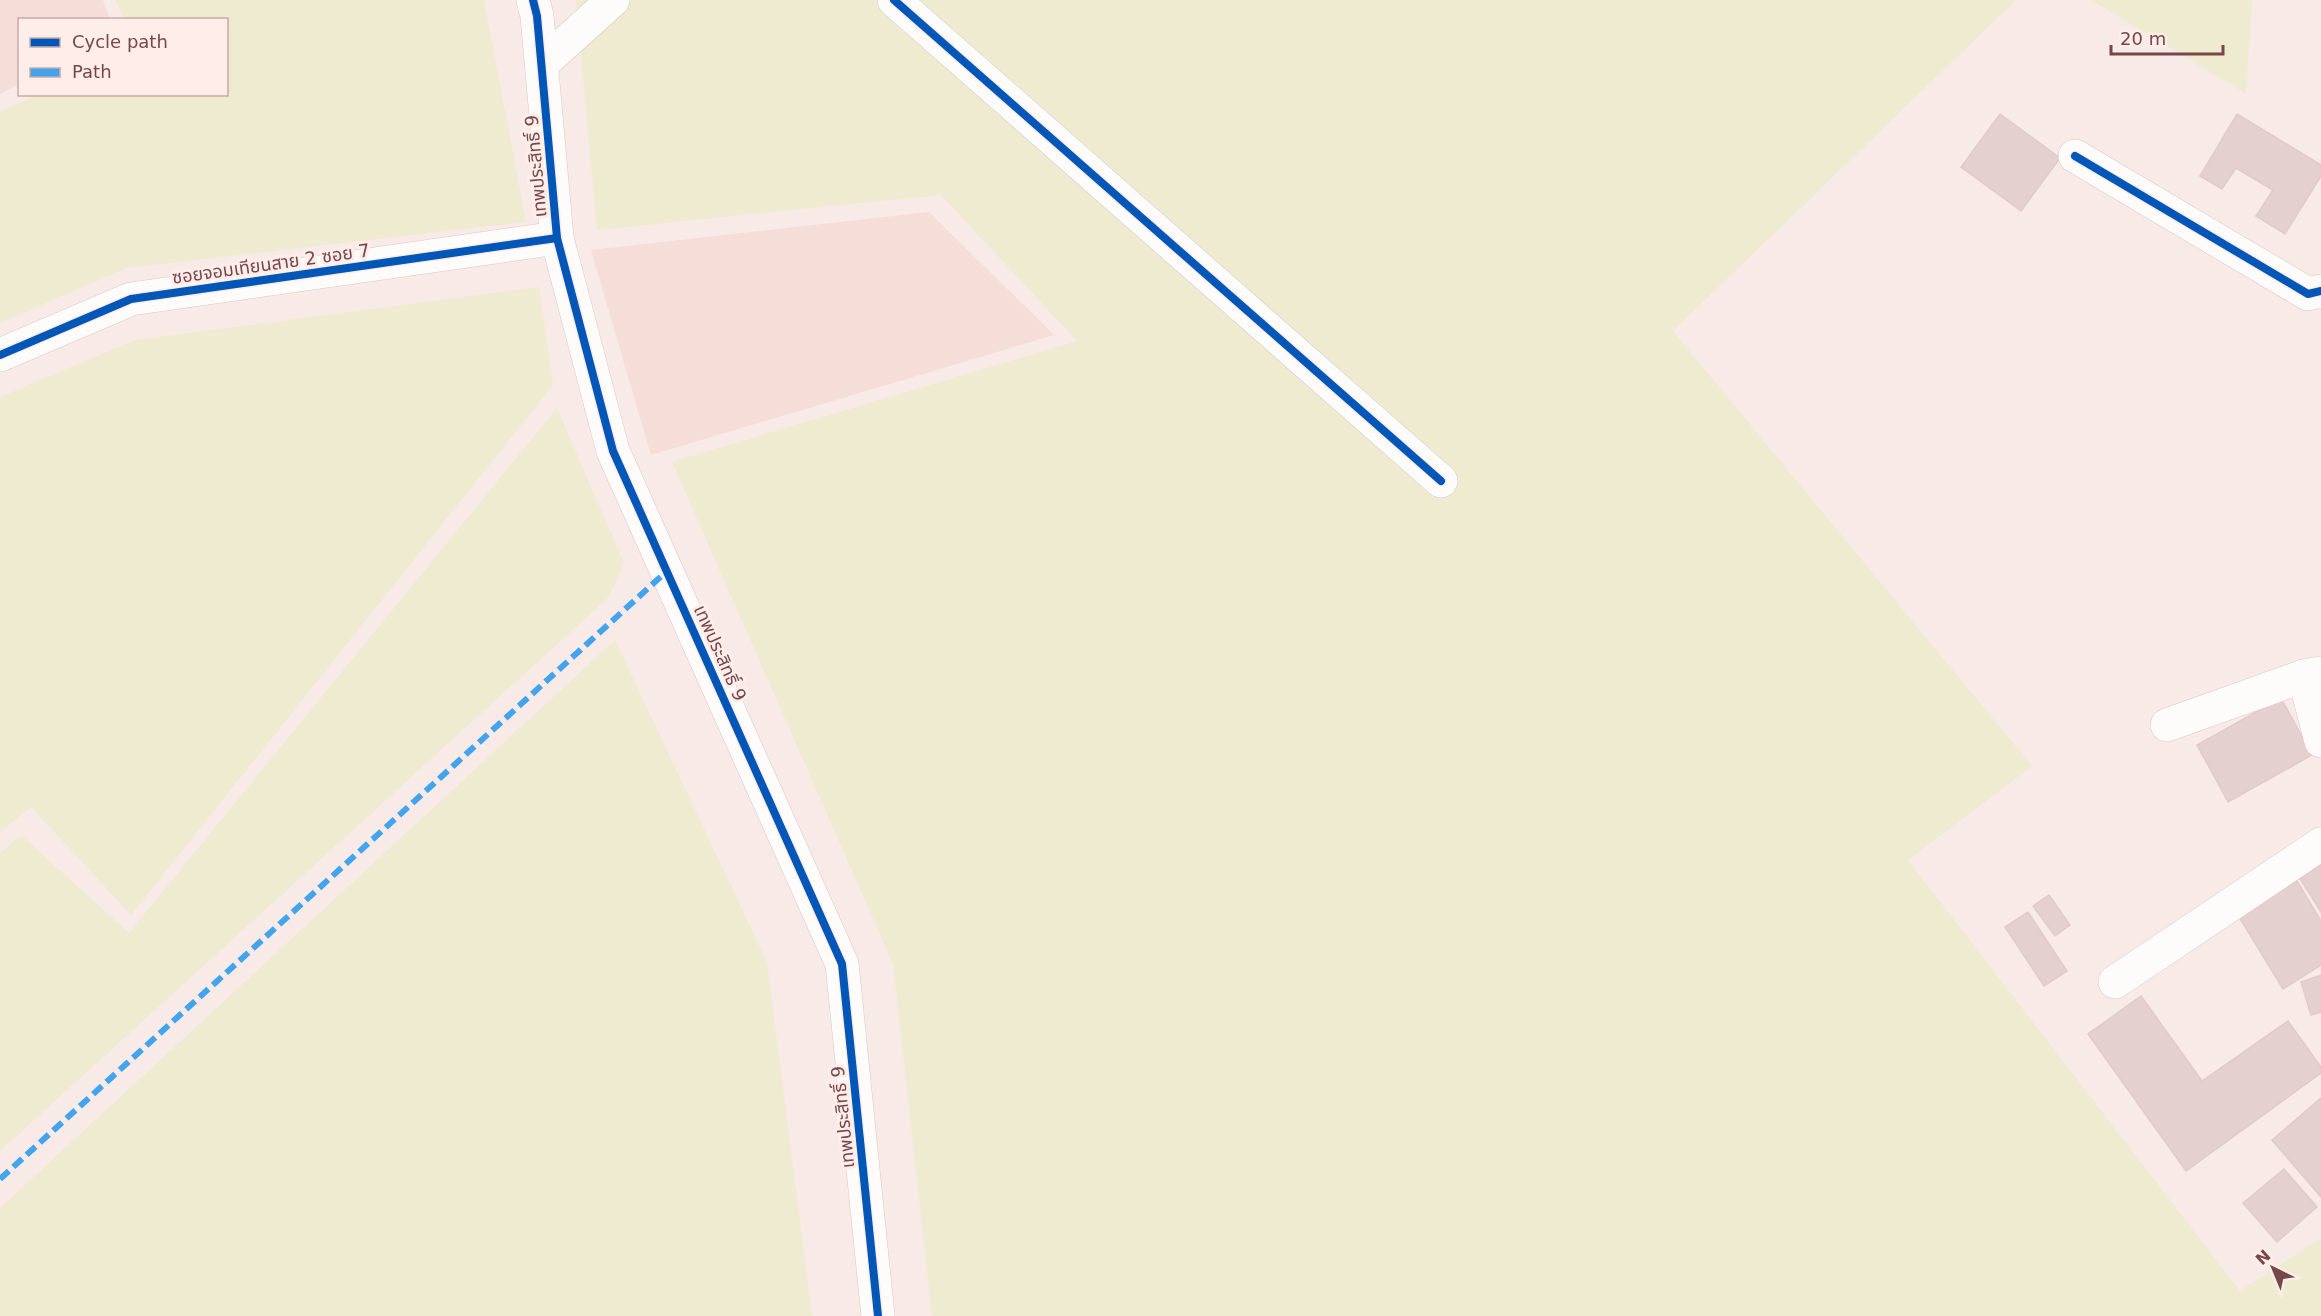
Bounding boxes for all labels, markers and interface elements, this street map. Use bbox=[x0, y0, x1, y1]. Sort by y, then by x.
legend bbox=[18, 18, 228, 96]
scale bar bbox=[2111, 18, 2224, 56]
text: 20 m bbox=[2120, 28, 2166, 49]
text: Cycle path bbox=[72, 31, 168, 52]
text: Path bbox=[72, 61, 112, 82]
street label: เทพประสิทธิ์ 9 bbox=[521, 114, 550, 218]
street label: ซอยจอมเทียนสาย 2 ซอย 7 bbox=[171, 239, 371, 288]
street label: เทพประสิทธิ์ 9 bbox=[690, 602, 751, 704]
street label: เทพประสิทธิ์ 9 bbox=[827, 1065, 858, 1169]
north arrow bbox=[2243, 1238, 2303, 1298]
text: N bbox=[2252, 1246, 2274, 1269]

